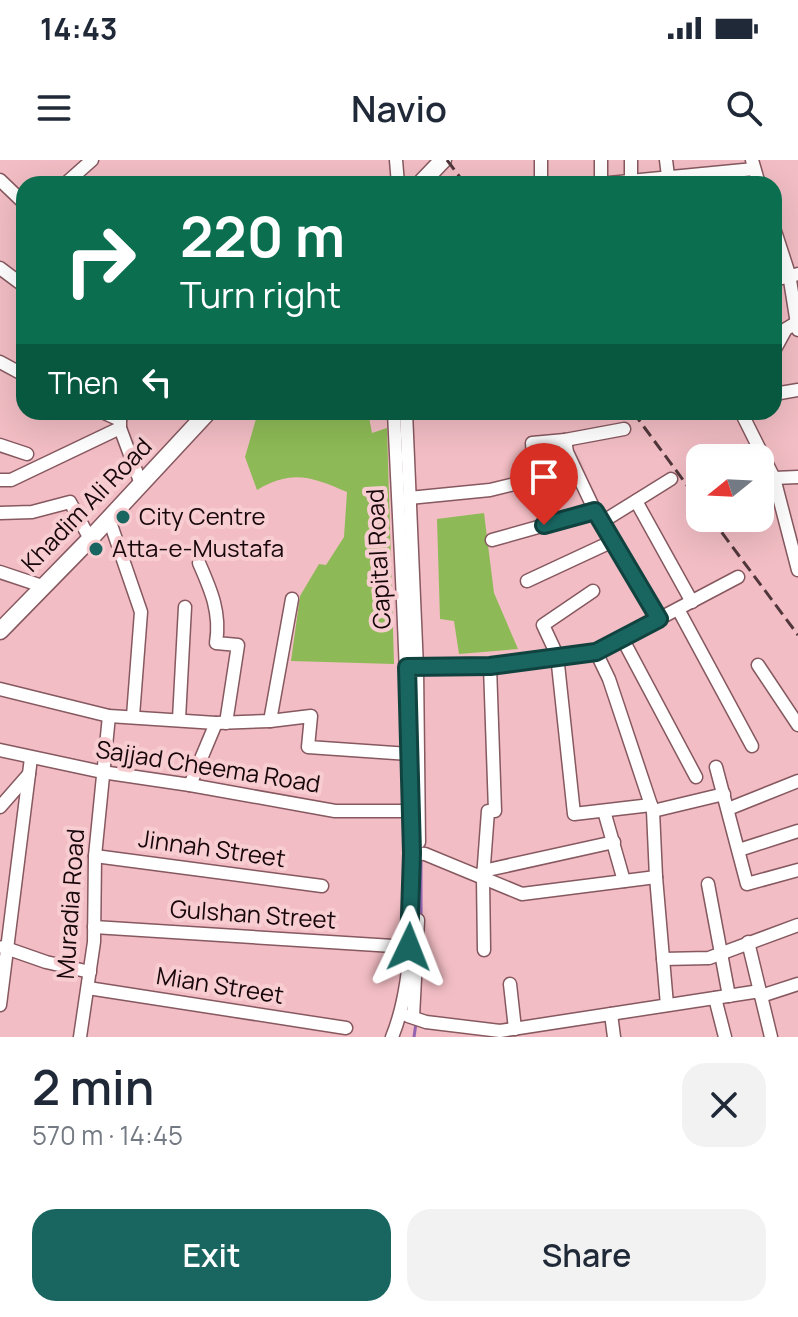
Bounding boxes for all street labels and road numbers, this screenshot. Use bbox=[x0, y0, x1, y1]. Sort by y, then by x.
street label: Khadim Ali Road bbox=[13, 430, 159, 578]
street label: Capital Road bbox=[357, 488, 398, 630]
street label: Sajjad Cheema Road bbox=[94, 731, 323, 800]
street label: Jinnah Street bbox=[137, 821, 288, 874]
street label: Muradia Road bbox=[48, 828, 91, 980]
street label: Gulshan Street bbox=[169, 891, 337, 936]
street label: Mian Street bbox=[154, 958, 286, 1011]

